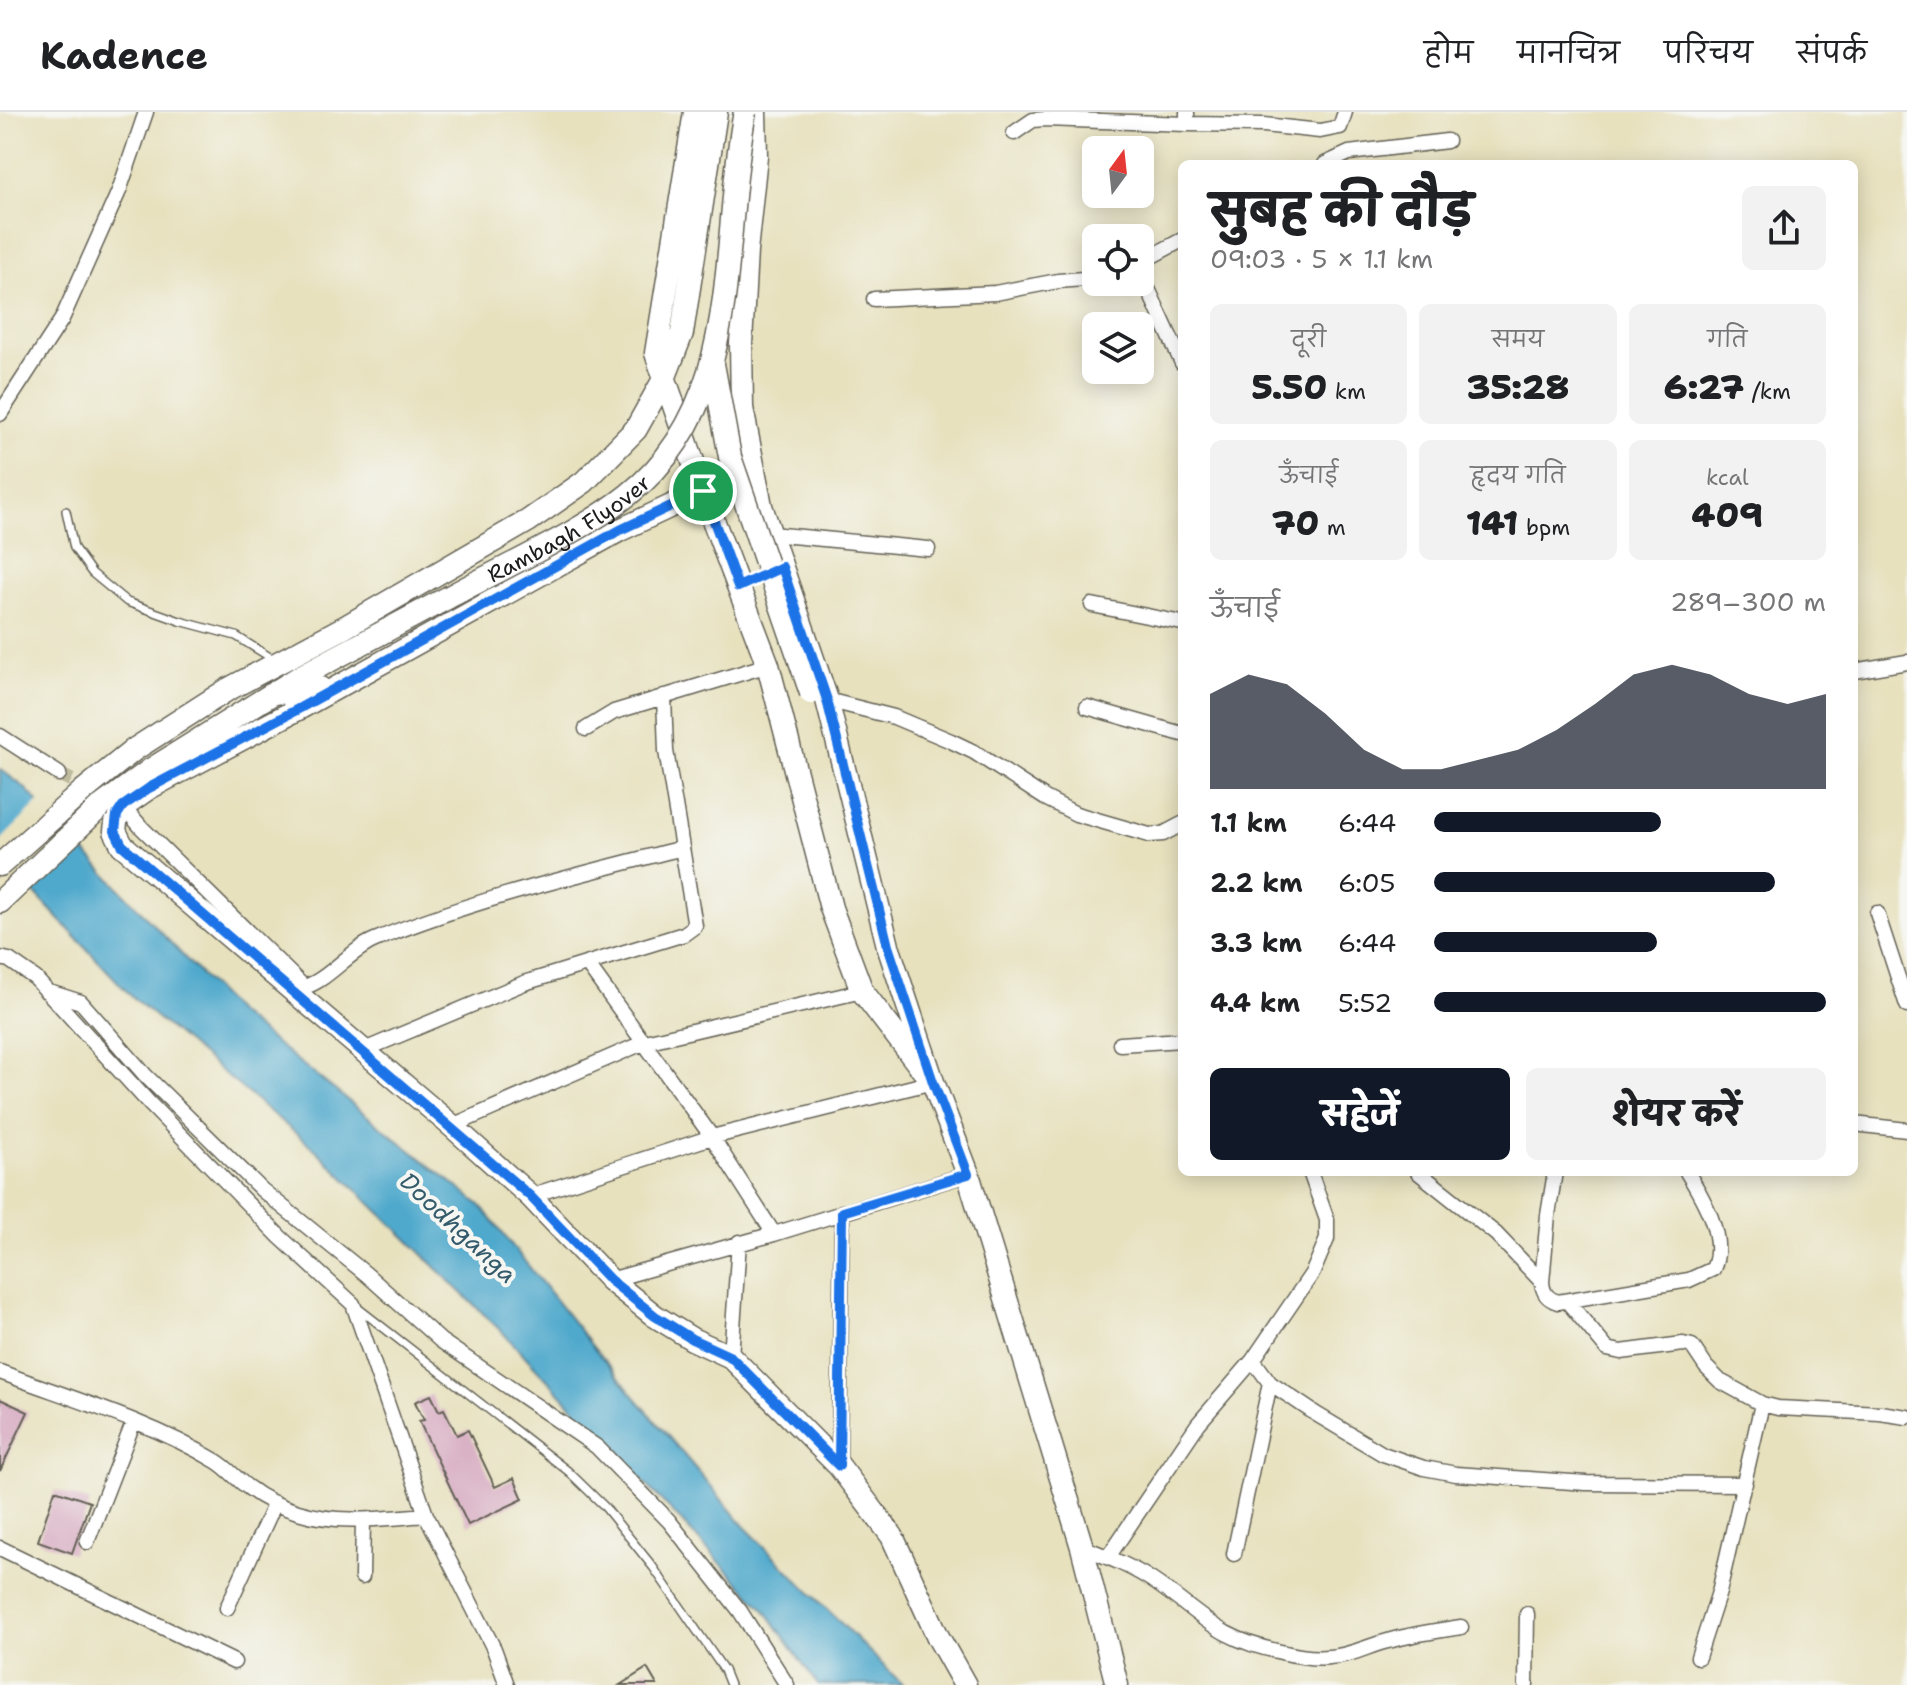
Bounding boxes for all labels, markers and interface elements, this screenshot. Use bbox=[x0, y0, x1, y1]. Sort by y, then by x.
text: Kadence bbox=[40, 30, 208, 81]
text: होम bbox=[1424, 34, 1473, 72]
text: मानचित्र bbox=[1517, 34, 1620, 72]
text: परिचय bbox=[1664, 34, 1753, 72]
text: संपर्क bbox=[1797, 34, 1867, 72]
north arrow bbox=[1082, 136, 1154, 208]
map controls bbox=[1082, 136, 1154, 384]
text: सुबह की दौड़ bbox=[1210, 181, 1473, 240]
button: share bbox=[1742, 186, 1826, 270]
button: locate bbox=[1082, 224, 1154, 296]
text: 09:03 · 5 × 1.1 km bbox=[1210, 241, 1433, 276]
button: layers bbox=[1082, 312, 1154, 384]
text: दूरी bbox=[1291, 325, 1326, 354]
text: समय bbox=[1492, 325, 1544, 354]
text: गति bbox=[1707, 325, 1747, 354]
text: 5.50 bbox=[1251, 364, 1327, 410]
text: 35:28 bbox=[1467, 364, 1569, 410]
text: 6:27 bbox=[1664, 364, 1744, 410]
text: km bbox=[1327, 377, 1366, 406]
text: /km bbox=[1744, 377, 1791, 406]
pin bbox=[669, 457, 737, 525]
text: ऊँचाई bbox=[1279, 461, 1338, 490]
text: हृदय गति bbox=[1470, 461, 1566, 490]
text: kcal bbox=[1706, 463, 1749, 492]
street label: Rambagh Flyover bbox=[482, 468, 656, 589]
icon: arrive bbox=[681, 469, 725, 513]
text: 409 bbox=[1692, 492, 1763, 538]
text: 70 bbox=[1272, 500, 1319, 546]
text: 141 bbox=[1466, 500, 1519, 546]
text: m bbox=[1319, 513, 1346, 542]
text: bpm bbox=[1519, 513, 1570, 542]
text: 289–300 m bbox=[1670, 584, 1826, 619]
text: ऊँचाई bbox=[1210, 590, 1280, 625]
text: 1.1 km bbox=[1210, 805, 1287, 840]
text: 6:44 bbox=[1338, 805, 1397, 840]
text: 2.2 km bbox=[1210, 865, 1303, 900]
text: 6:05 bbox=[1338, 865, 1395, 900]
text: 3.3 km bbox=[1210, 925, 1302, 960]
text: 6:44 bbox=[1338, 925, 1397, 960]
text: 4.4 km bbox=[1210, 985, 1300, 1020]
text: 5:52 bbox=[1338, 985, 1392, 1020]
button: सहेजें bbox=[1210, 1068, 1510, 1160]
button: शेयर करें bbox=[1526, 1068, 1826, 1160]
water label: Doodhganga bbox=[393, 1166, 523, 1290]

